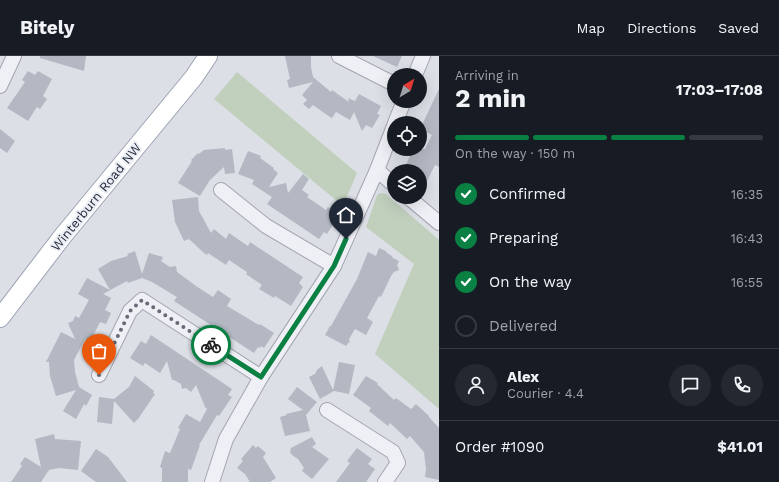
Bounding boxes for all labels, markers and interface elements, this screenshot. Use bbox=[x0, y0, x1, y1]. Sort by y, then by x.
text: Bitely bbox=[20, 16, 74, 39]
text: Map bbox=[577, 20, 605, 36]
text: Directions bbox=[627, 20, 696, 36]
text: Saved bbox=[718, 20, 759, 36]
north arrow bbox=[387, 68, 427, 108]
map controls bbox=[387, 68, 427, 204]
text: Arriving in bbox=[455, 68, 519, 83]
text: 17:03–17:08 bbox=[676, 81, 763, 99]
text: 2 min bbox=[455, 83, 526, 113]
button: locate bbox=[387, 116, 427, 156]
street label: Winterburn Road NW bbox=[48, 140, 144, 254]
text: On the way · 150 m bbox=[455, 146, 575, 161]
button: layers bbox=[387, 164, 427, 204]
icon: check bbox=[455, 183, 477, 205]
text: Confirmed bbox=[489, 185, 566, 203]
text: 16:35 bbox=[731, 187, 763, 202]
pin bbox=[329, 198, 363, 239]
icon: home bbox=[335, 204, 357, 226]
icon: check bbox=[455, 227, 477, 249]
text: Preparing bbox=[489, 229, 558, 247]
text: 16:43 bbox=[731, 231, 763, 246]
icon: check bbox=[455, 271, 477, 293]
text: On the way bbox=[489, 273, 571, 291]
text: 16:55 bbox=[731, 275, 763, 290]
text: Delivered bbox=[489, 317, 557, 335]
courier bbox=[191, 325, 231, 365]
pin bbox=[82, 334, 116, 375]
icon: bike bbox=[200, 334, 222, 356]
icon: bag bbox=[88, 340, 110, 362]
button: person bbox=[455, 364, 497, 406]
button: chat bbox=[669, 364, 711, 406]
button: phone bbox=[721, 364, 763, 406]
text: Alex bbox=[507, 368, 539, 386]
text: Courier · 4.4 bbox=[507, 386, 584, 401]
text: Order #1090 bbox=[455, 438, 544, 456]
text: $41.01 bbox=[717, 438, 763, 456]

